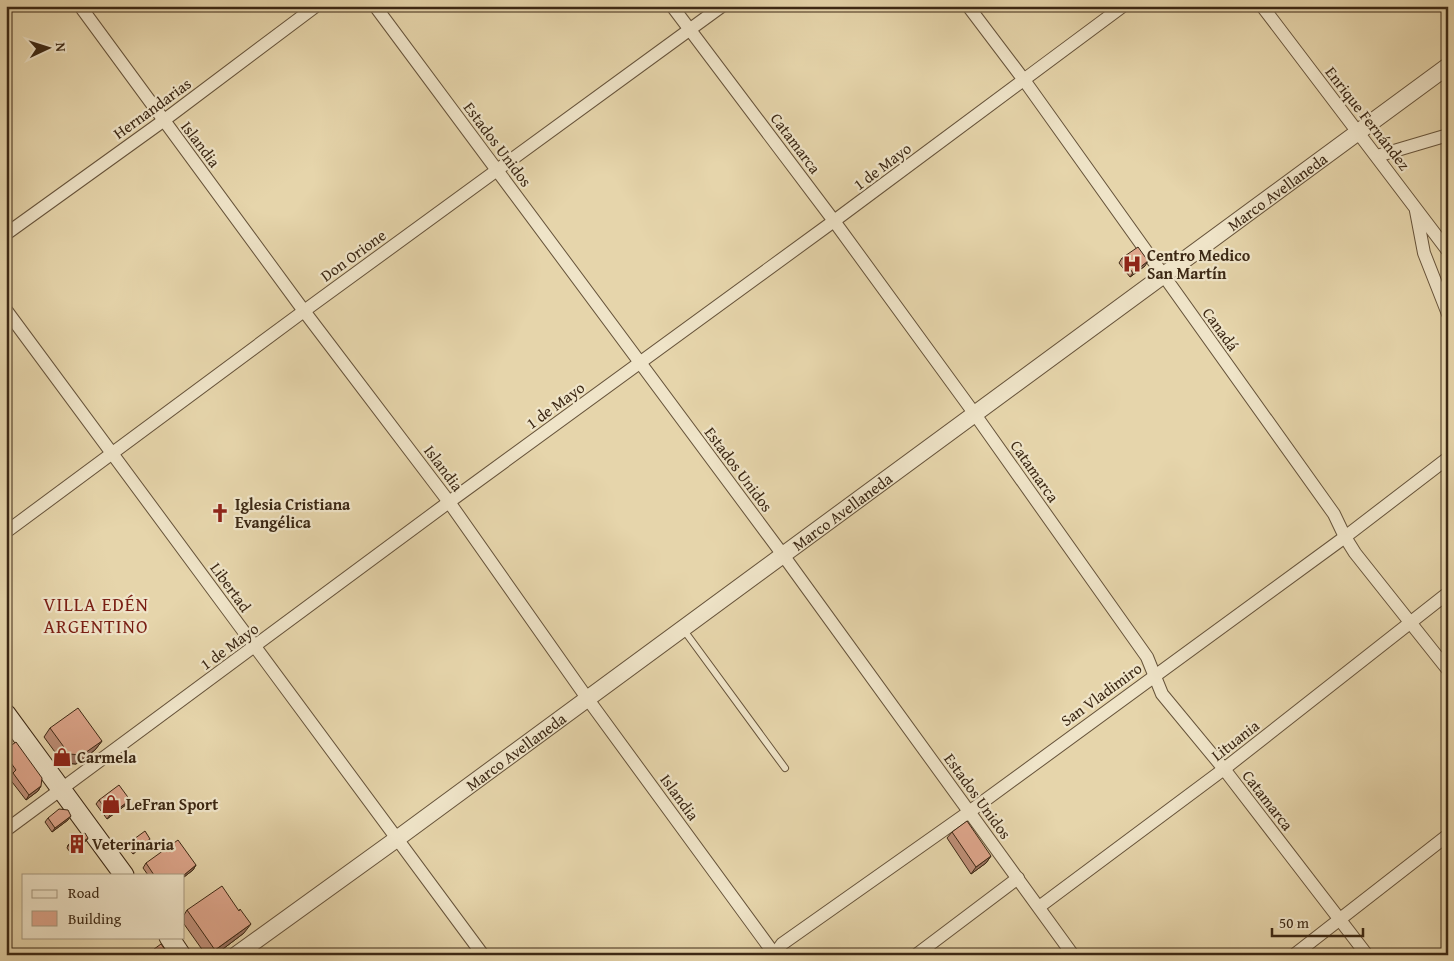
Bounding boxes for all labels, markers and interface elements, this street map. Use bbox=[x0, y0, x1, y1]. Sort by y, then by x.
north arrow bbox=[22, 22, 72, 72]
text: N bbox=[51, 42, 71, 53]
street label: Enrique Fernández bbox=[1320, 61, 1416, 175]
street label: Hernandarias bbox=[108, 71, 196, 145]
street label: Estados Unidos bbox=[458, 96, 538, 192]
street label: Catamarca bbox=[765, 107, 827, 179]
street label: Islandia bbox=[175, 116, 227, 173]
street label: 1 de Mayo bbox=[848, 136, 916, 196]
street label: Marco Avellaneda bbox=[1222, 146, 1333, 237]
street label: Don Orione bbox=[315, 223, 391, 287]
place label: Centro Medico San Martín bbox=[1147, 243, 1251, 285]
hospital icon: Centro Medico San Martín bbox=[1121, 253, 1143, 275]
street label: Canadá bbox=[1197, 302, 1245, 356]
street label: 1 de Mayo bbox=[521, 376, 589, 434]
street label: Estados Unidos bbox=[699, 421, 779, 517]
street label: Catamarca bbox=[1005, 435, 1065, 507]
street label: Islandia bbox=[418, 440, 470, 497]
street label: Marco Avellaneda bbox=[787, 466, 897, 556]
place label: Iglesia Cristiana Evangélica bbox=[235, 492, 351, 534]
church icon: Iglesia Cristiana Evangélica bbox=[209, 502, 231, 524]
street label: Libertad bbox=[205, 557, 258, 617]
district label: VILLA EDÉN ARGENTINO bbox=[43, 590, 149, 640]
street label: 1 de Mayo bbox=[195, 617, 263, 675]
street label: San Vladimiro bbox=[1055, 656, 1147, 732]
street label: Marco Avellaneda bbox=[461, 706, 571, 796]
street label: Lituania bbox=[1206, 713, 1264, 766]
place label: Carmela bbox=[77, 745, 137, 769]
shop icon: Carmela bbox=[51, 746, 73, 768]
street label: Estados Unidos bbox=[939, 748, 1017, 844]
street label: Catamarca bbox=[1237, 765, 1300, 836]
street label: Islandia bbox=[655, 769, 706, 826]
place label: LeFran Sport bbox=[126, 792, 218, 816]
shop icon: LeFran Sport bbox=[100, 793, 122, 815]
place label: Veterinaria bbox=[92, 832, 175, 856]
building icon: Veterinaria bbox=[66, 833, 88, 855]
legend bbox=[22, 874, 185, 938]
text: Road bbox=[68, 882, 99, 903]
scale bar bbox=[1272, 906, 1363, 938]
text: Building bbox=[68, 908, 122, 929]
text: 50 m bbox=[1279, 912, 1310, 933]

